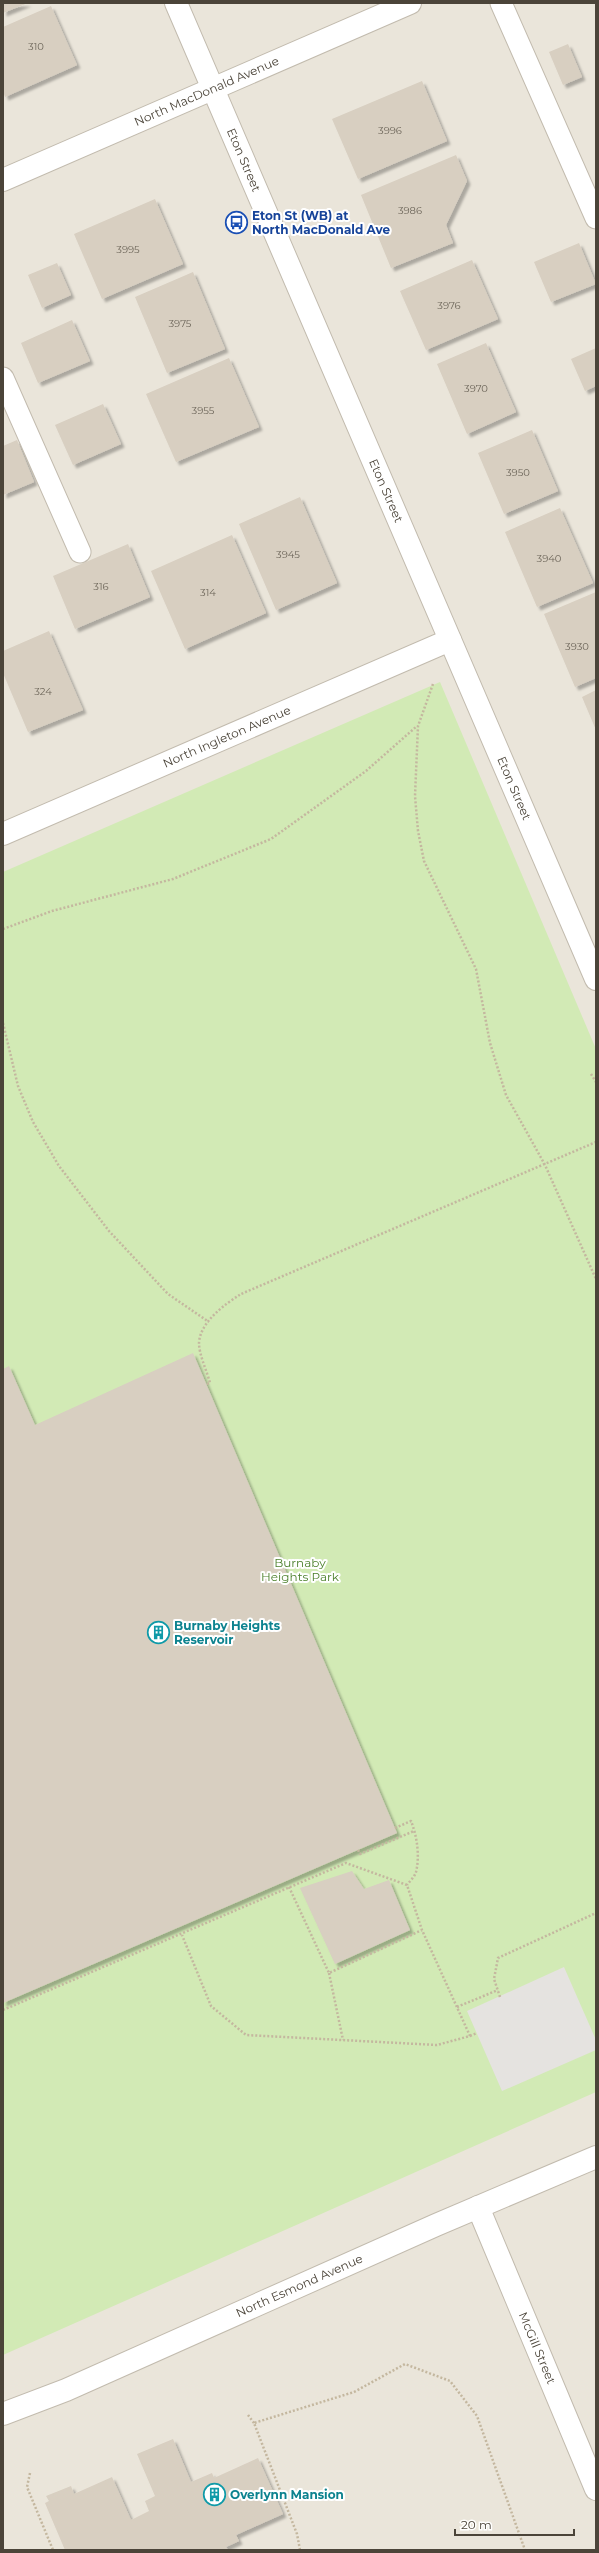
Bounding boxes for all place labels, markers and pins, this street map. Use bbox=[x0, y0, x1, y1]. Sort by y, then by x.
place label: Eton St (WB) at North MacDonald Ave bbox=[252, 208, 390, 237]
bus stop icon: Eton St (WB) at North MacDonald Ave bbox=[223, 210, 249, 236]
place label: Burnaby Heights Reservoir bbox=[174, 1618, 281, 1647]
building icon: Burnaby Heights Reservoir bbox=[145, 1620, 171, 1646]
building icon: Overlynn Mansion bbox=[202, 2482, 228, 2508]
place label: Overlynn Mansion bbox=[230, 2487, 344, 2502]

